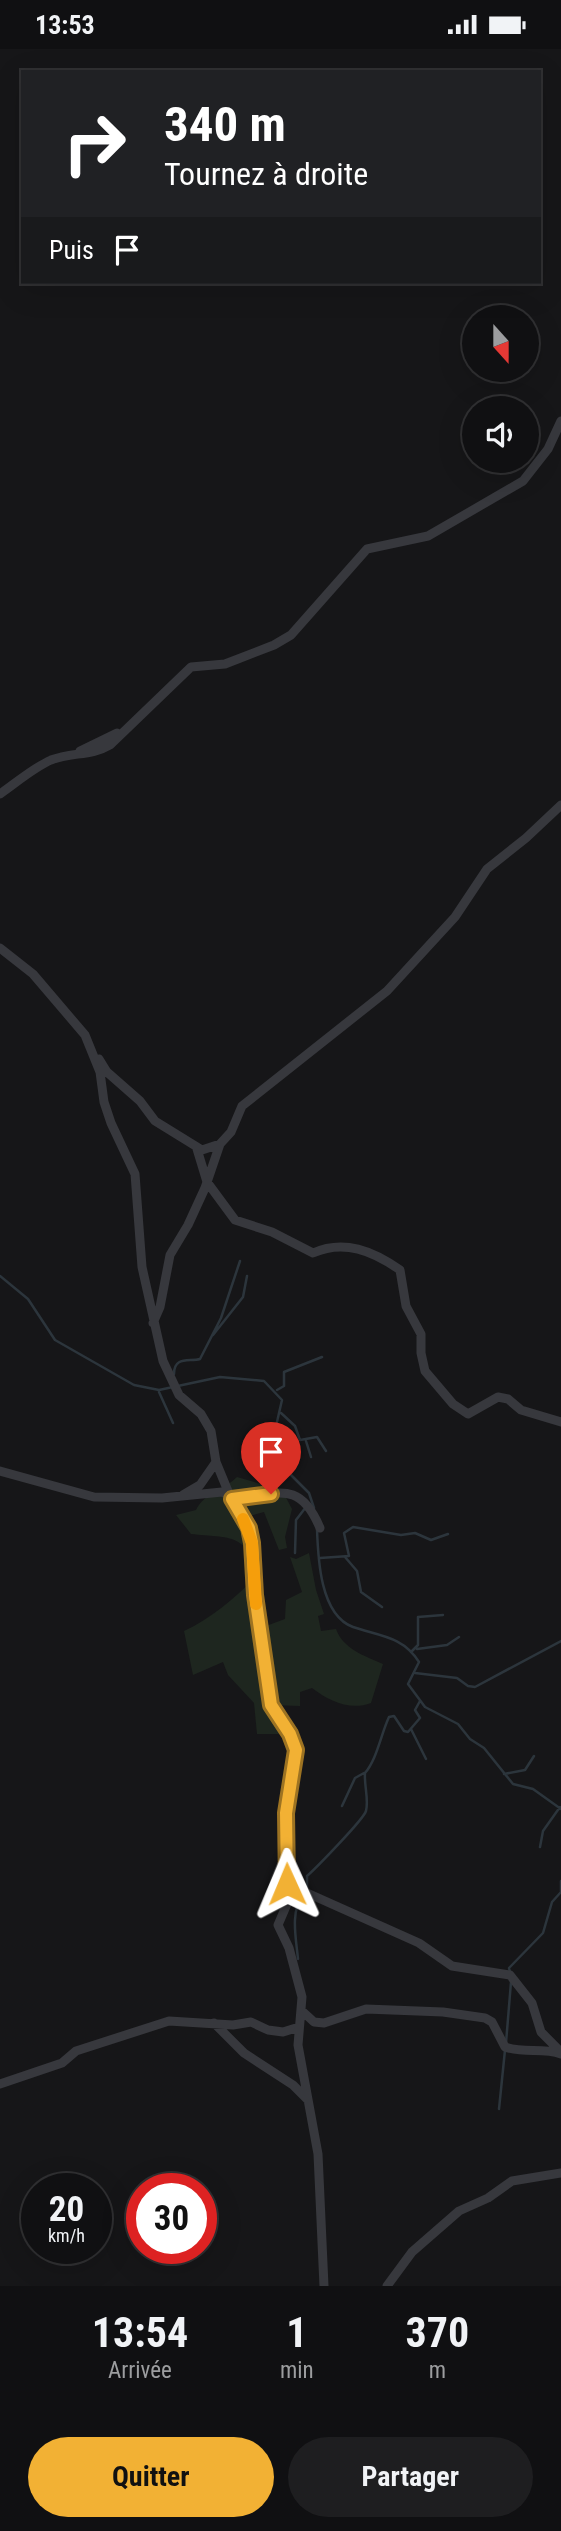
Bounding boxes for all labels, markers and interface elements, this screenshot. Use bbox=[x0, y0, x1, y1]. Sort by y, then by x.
text: 13:53 bbox=[35, 10, 95, 40]
text: 340 m bbox=[164, 96, 286, 153]
icon: right bbox=[49, 98, 140, 189]
text: Tournez à droite bbox=[164, 155, 368, 193]
icon: arrive bbox=[108, 231, 146, 269]
text: Puis bbox=[49, 235, 94, 265]
north arrow bbox=[462, 305, 539, 381]
map controls bbox=[462, 305, 539, 473]
button: sound bbox=[462, 396, 539, 473]
pin bbox=[241, 1422, 301, 1494]
icon: arrive bbox=[252, 1433, 290, 1471]
position arrow bbox=[250, 1847, 324, 1921]
speed limit sign: 30 bbox=[126, 2173, 217, 2264]
text: 20 bbox=[49, 2189, 84, 2230]
text: km/h bbox=[48, 2225, 85, 2246]
text: 13:54 bbox=[92, 2308, 188, 2357]
text: 1 bbox=[286, 2308, 307, 2357]
text: 370 bbox=[405, 2308, 469, 2357]
text: Arrivée bbox=[108, 2357, 172, 2384]
text: min bbox=[280, 2357, 314, 2384]
text: m bbox=[429, 2357, 446, 2384]
button: Quitter bbox=[28, 2437, 274, 2517]
button: Partager bbox=[288, 2437, 533, 2517]

